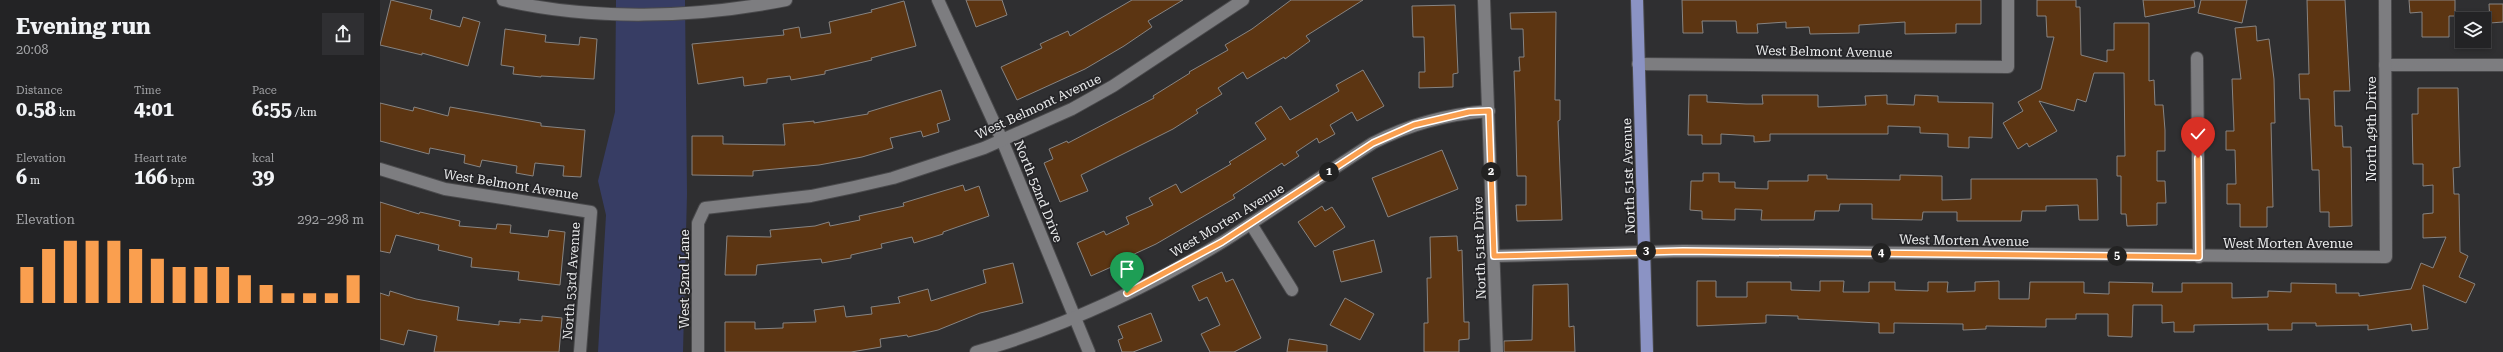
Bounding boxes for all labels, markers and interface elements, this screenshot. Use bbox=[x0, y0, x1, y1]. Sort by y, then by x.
map controls bbox=[2455, 12, 2491, 48]
button: layers bbox=[2455, 12, 2491, 48]
button: share bbox=[322, 13, 364, 55]
text: Evening run bbox=[16, 14, 151, 39]
text: 20:08 bbox=[16, 42, 48, 57]
street label: West Belmont Avenue bbox=[1755, 43, 1893, 60]
street label: West Belmont Avenue bbox=[973, 71, 1103, 142]
street label: North 49th Drive bbox=[2364, 76, 2379, 182]
text: Distance bbox=[16, 84, 63, 97]
text: Time bbox=[134, 84, 161, 97]
text: Pace bbox=[252, 84, 277, 97]
text: 0.58 bbox=[16, 97, 56, 121]
text: 4:01 bbox=[134, 97, 174, 121]
text: 6:55 bbox=[252, 97, 292, 121]
text: km bbox=[56, 106, 76, 119]
text: /km bbox=[292, 106, 317, 119]
pin bbox=[2181, 117, 2215, 158]
street label: North 51st Avenue bbox=[1619, 118, 1638, 234]
icon: check bbox=[2187, 123, 2209, 145]
street label: North 52nd Drive bbox=[1011, 138, 1066, 244]
text: Elevation bbox=[16, 152, 66, 165]
text: Heart rate bbox=[134, 152, 187, 165]
text: kcal bbox=[252, 152, 274, 165]
pin: 1 bbox=[1319, 162, 1339, 182]
pin: 2 bbox=[1481, 162, 1501, 182]
text: 6 bbox=[16, 165, 27, 189]
text: 166 bbox=[134, 165, 168, 189]
text: 39 bbox=[252, 165, 274, 189]
text: 1 bbox=[1326, 165, 1332, 178]
text: 2 bbox=[1488, 165, 1494, 178]
street label: West Belmont Avenue bbox=[442, 166, 580, 203]
text: m bbox=[27, 174, 40, 187]
text: bpm bbox=[168, 174, 195, 187]
street label: West Morten Avenue bbox=[1168, 181, 1287, 260]
street label: North 51st Drive bbox=[1470, 196, 1489, 300]
text: Elevation bbox=[16, 212, 75, 227]
text: 292–298 m bbox=[297, 212, 364, 227]
street label: North 53rd Avenue bbox=[560, 221, 583, 341]
street label: West 52nd Lane bbox=[677, 229, 692, 329]
street label: West Morten Avenue bbox=[1899, 232, 2029, 249]
street label: West Morten Avenue bbox=[2223, 236, 2353, 251]
pin: 3 bbox=[1636, 241, 1656, 261]
pin: 4 bbox=[1871, 243, 1891, 263]
text: 3 bbox=[1643, 244, 1649, 257]
text: 4 bbox=[1878, 246, 1884, 259]
pin: 5 bbox=[2107, 246, 2127, 266]
text: 5 bbox=[2114, 249, 2120, 262]
pin bbox=[1110, 252, 1144, 293]
icon: arrive bbox=[1116, 258, 1138, 280]

